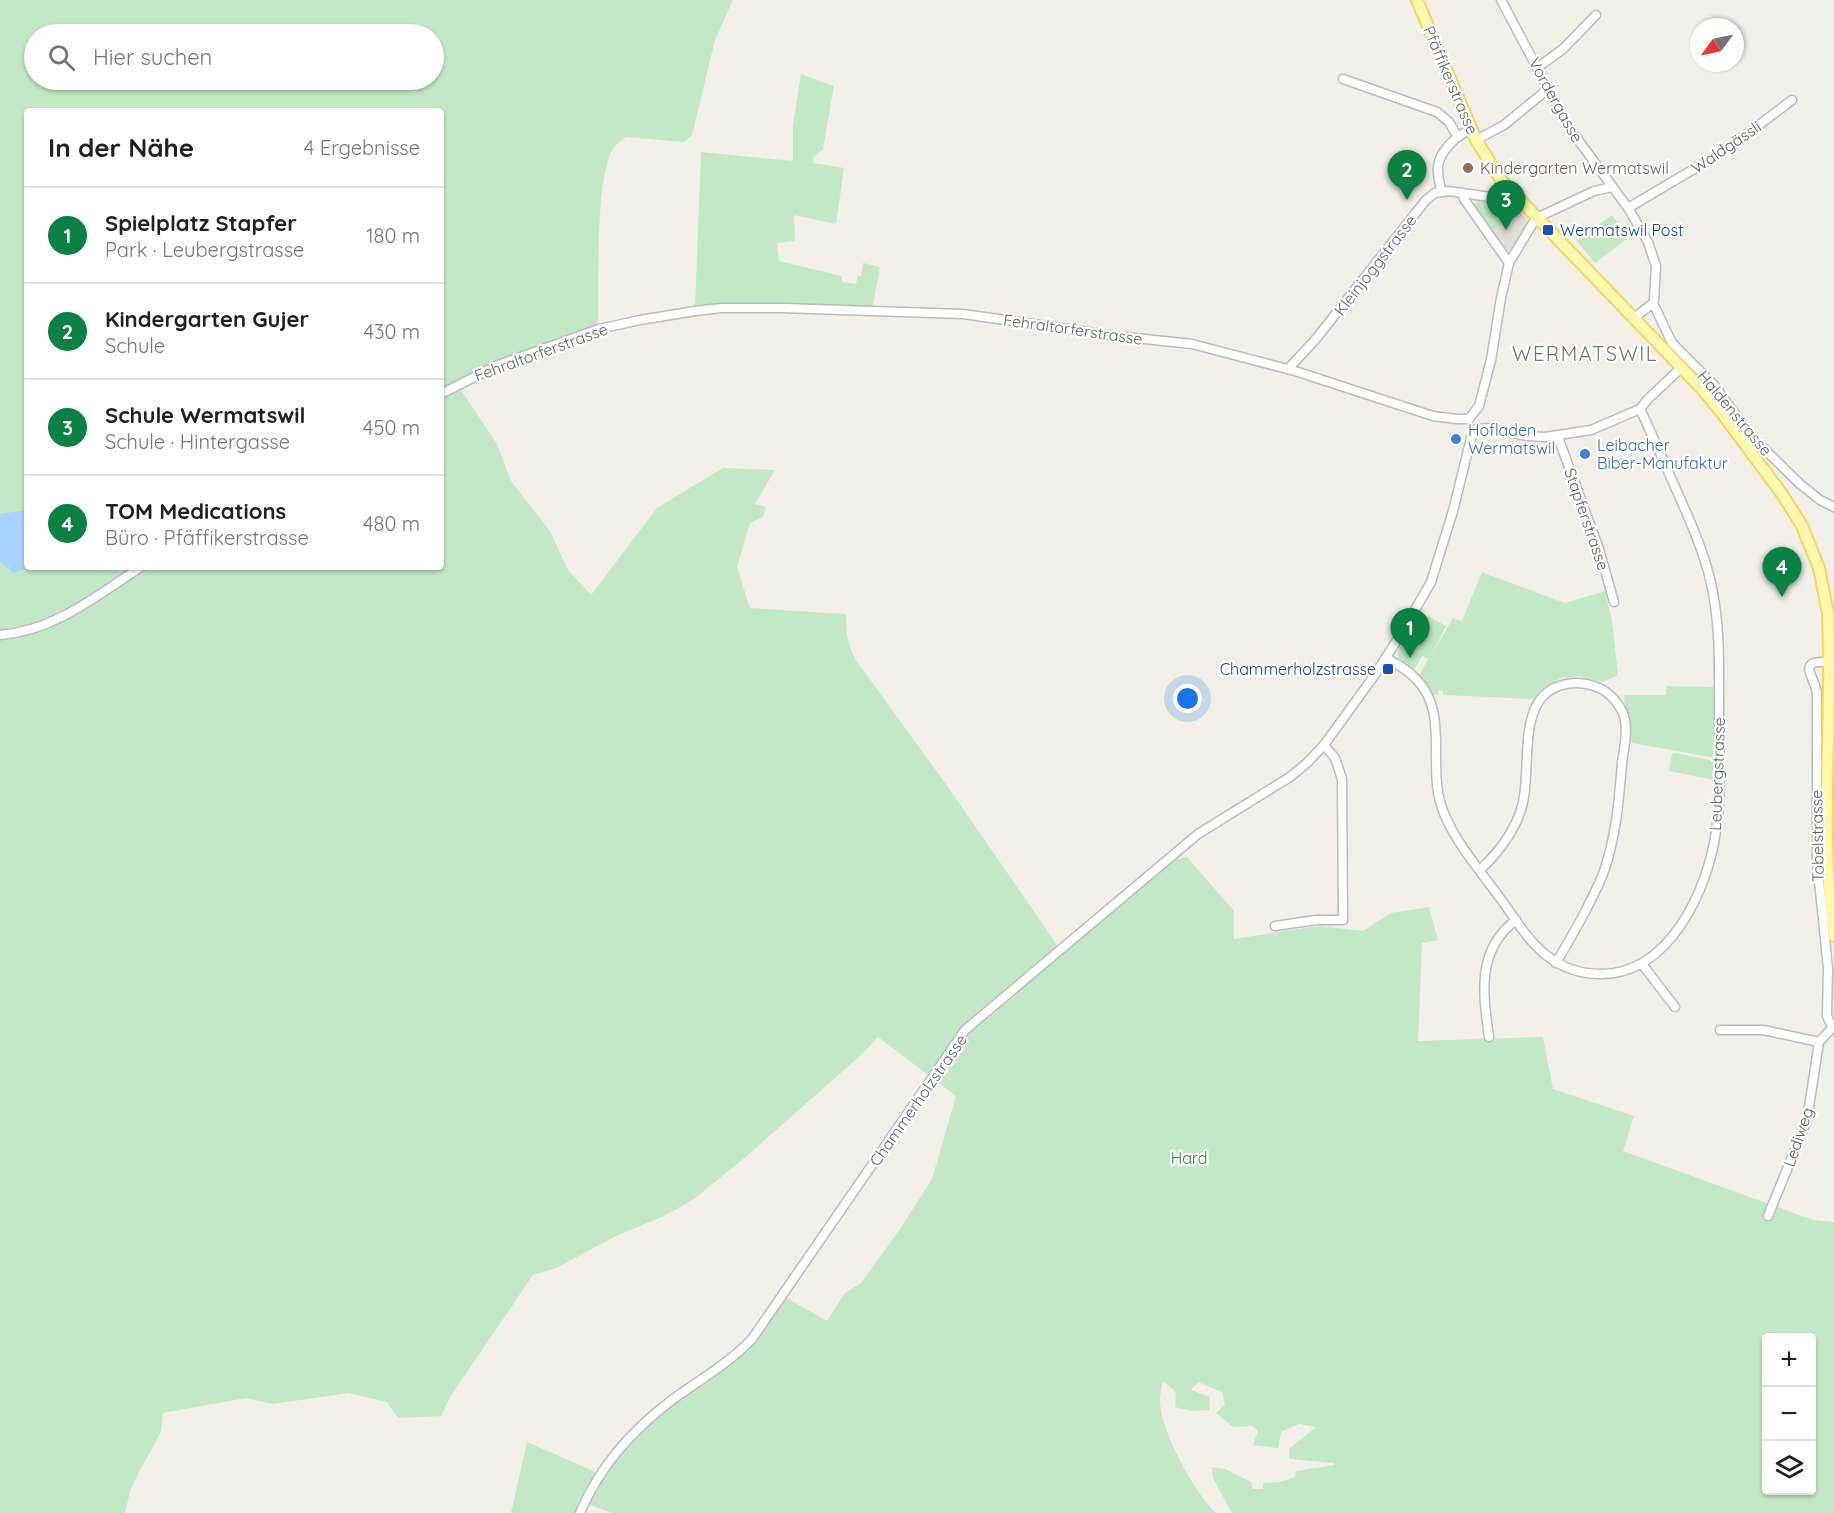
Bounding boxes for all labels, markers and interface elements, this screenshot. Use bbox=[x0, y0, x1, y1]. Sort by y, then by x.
north arrow bbox=[1690, 18, 1744, 72]
street label: Pfäffikerstrasse bbox=[1419, 23, 1483, 137]
search box bbox=[24, 24, 444, 90]
icon: search bbox=[45, 41, 78, 74]
text: Hier suchen bbox=[93, 43, 212, 71]
street label: Vordergasse bbox=[1524, 54, 1588, 146]
street label: Waldgässli bbox=[1687, 116, 1765, 178]
text: In der Nähe bbox=[48, 131, 194, 164]
text: 4 Ergebnisse bbox=[304, 135, 420, 160]
pin: 2 bbox=[1388, 150, 1426, 200]
place label: Kindergarten Wermatswil bbox=[1480, 158, 1669, 178]
marker: Kindergarten Wermatswil bbox=[1461, 161, 1475, 175]
pin: 3 bbox=[1486, 180, 1526, 230]
text: Spielplatz Stapfer bbox=[105, 209, 297, 237]
street label: Kleinjoggstrasse bbox=[1329, 211, 1421, 319]
place label: Wermatswil Post bbox=[1560, 220, 1683, 240]
text: 1 bbox=[64, 223, 71, 248]
text: 180 m bbox=[366, 223, 420, 248]
marker: Wermatswil Post bbox=[1541, 223, 1555, 237]
text: Park · Leubergstrasse bbox=[105, 237, 304, 262]
text: Kindergarten Gujer bbox=[105, 305, 309, 333]
street label: Fehraltorferstrasse bbox=[1002, 309, 1144, 349]
text: 2 bbox=[62, 319, 73, 344]
text: 430 m bbox=[363, 319, 420, 344]
street label: Fehraltorferstrasse bbox=[472, 319, 610, 385]
text: Schule bbox=[105, 333, 165, 358]
district label: WERMATSWIL bbox=[1512, 341, 1658, 366]
street label: Haldenstrasse bbox=[1693, 366, 1777, 460]
text: Schule Wermatswil bbox=[105, 401, 305, 429]
text: 3 bbox=[62, 415, 73, 440]
text: 450 m bbox=[363, 415, 420, 440]
place label: Hofladen Wermatswil bbox=[1468, 420, 1555, 458]
text: Schule · Hintergasse bbox=[105, 429, 290, 454]
marker: Hofladen Wermatswil bbox=[1449, 432, 1463, 446]
place label: Leibacher Biber-Manufaktur bbox=[1597, 435, 1728, 473]
marker: Leibacher Biber-Manufaktur bbox=[1578, 447, 1592, 461]
street label: Stapferstrasse bbox=[1560, 465, 1614, 573]
text: TOM Medications bbox=[105, 497, 286, 525]
text: 4 bbox=[62, 511, 73, 536]
text: 480 m bbox=[363, 511, 420, 536]
text: Büro · Pfäffikerstrasse bbox=[105, 525, 309, 550]
pin: 4 bbox=[1762, 548, 1802, 597]
pin: 1 bbox=[1390, 608, 1430, 658]
place label: Chammerholzstrasse bbox=[1220, 659, 1376, 679]
marker: Chammerholzstrasse bbox=[1381, 662, 1395, 676]
your location bbox=[1173, 684, 1202, 713]
street label: Leubergstrasse bbox=[1705, 717, 1729, 831]
street label: Tobelstrasse bbox=[1806, 790, 1828, 882]
street label: Chammerholzstrasse bbox=[865, 1030, 971, 1170]
street label: Lediweg bbox=[1779, 1105, 1817, 1169]
park label: Hard bbox=[1171, 1148, 1207, 1168]
map controls bbox=[1762, 1333, 1816, 1495]
button: + bbox=[1762, 1333, 1816, 1387]
button: − bbox=[1762, 1387, 1816, 1441]
button: layers bbox=[1762, 1441, 1816, 1495]

